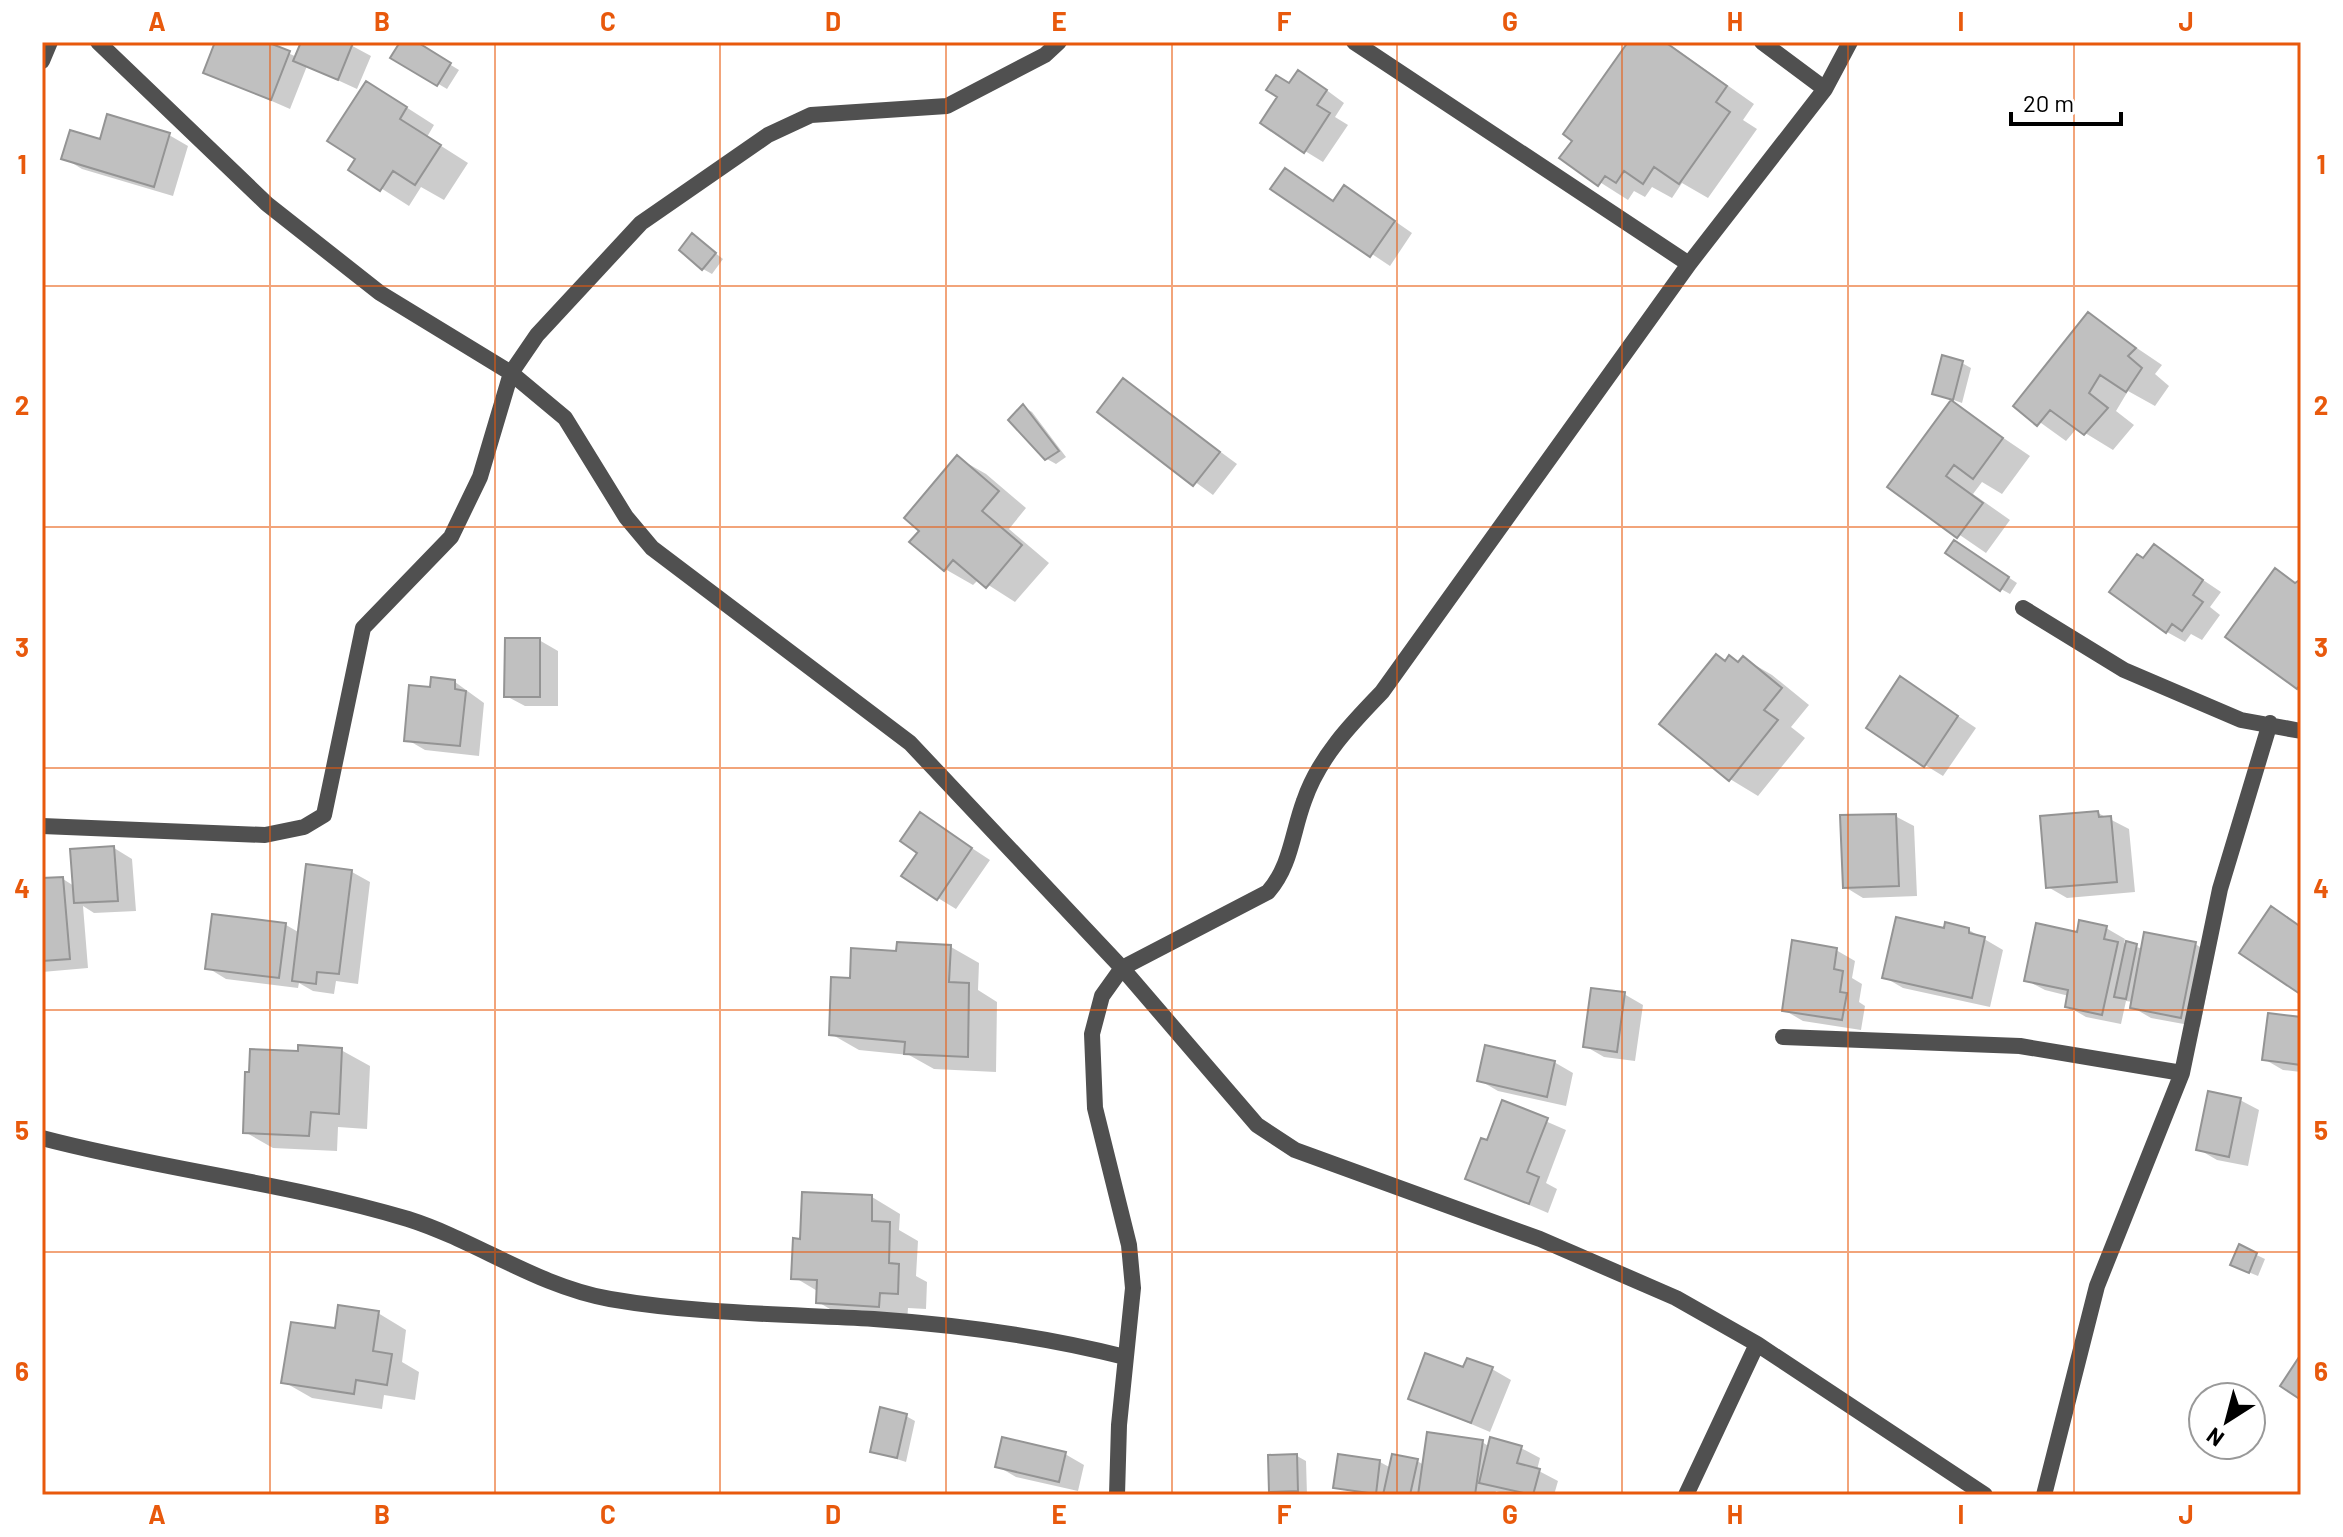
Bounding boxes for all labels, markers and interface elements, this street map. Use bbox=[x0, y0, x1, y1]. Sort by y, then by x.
text: A bbox=[148, 5, 166, 36]
text: B bbox=[374, 5, 390, 36]
text: C bbox=[600, 5, 616, 36]
text: D bbox=[825, 5, 841, 36]
text: E bbox=[1051, 5, 1067, 36]
text: F bbox=[1277, 5, 1292, 36]
text: G bbox=[1502, 5, 1518, 36]
text: H bbox=[1727, 5, 1743, 36]
text: I bbox=[1958, 5, 1964, 36]
text: J bbox=[2178, 5, 2194, 36]
scale bar bbox=[2011, 76, 2121, 126]
text: 20 m bbox=[2023, 88, 2074, 117]
text: 1 bbox=[17, 148, 27, 179]
text: 1 bbox=[2316, 148, 2326, 179]
text: 2 bbox=[15, 389, 29, 420]
text: 2 bbox=[2314, 389, 2328, 420]
text: 3 bbox=[15, 631, 29, 662]
text: 3 bbox=[2314, 631, 2328, 662]
text: 4 bbox=[14, 872, 30, 903]
text: 4 bbox=[2313, 872, 2329, 903]
text: 5 bbox=[15, 1114, 29, 1145]
text: 5 bbox=[2314, 1114, 2328, 1145]
text: 6 bbox=[15, 1355, 29, 1386]
text: 6 bbox=[2314, 1355, 2328, 1386]
north arrow bbox=[2187, 1381, 2267, 1461]
text: N bbox=[2201, 1423, 2228, 1453]
text: A bbox=[148, 1498, 166, 1529]
text: B bbox=[374, 1498, 390, 1529]
text: C bbox=[600, 1498, 616, 1529]
text: D bbox=[825, 1498, 841, 1529]
text: E bbox=[1051, 1498, 1067, 1529]
text: F bbox=[1277, 1498, 1292, 1529]
text: G bbox=[1502, 1498, 1518, 1529]
text: H bbox=[1727, 1498, 1743, 1529]
text: I bbox=[1958, 1498, 1964, 1529]
text: J bbox=[2178, 1498, 2194, 1529]

